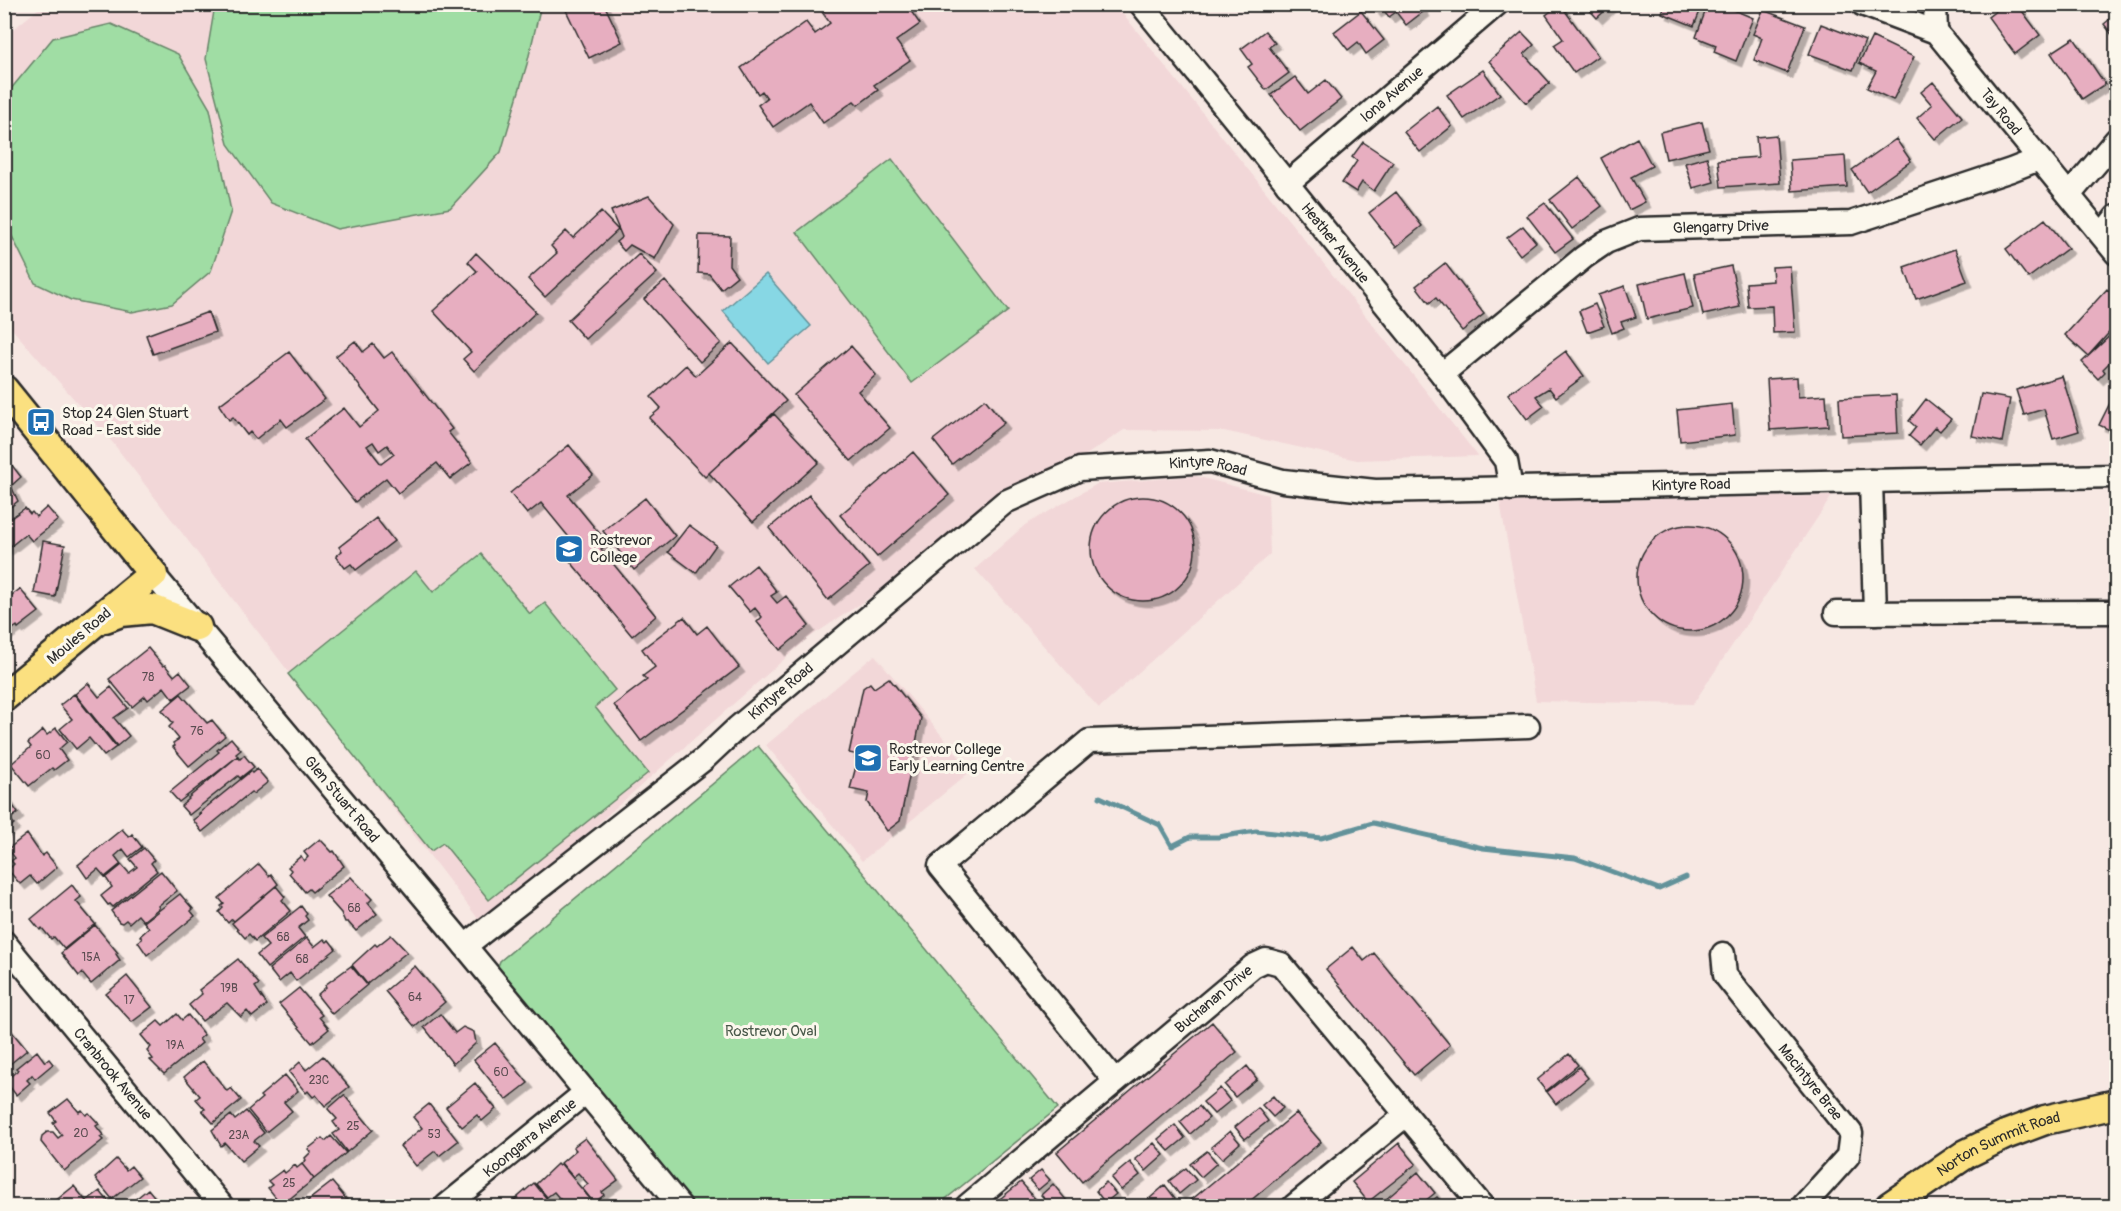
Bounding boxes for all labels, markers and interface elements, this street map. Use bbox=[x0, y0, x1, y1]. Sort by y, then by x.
street label: Iona Avenue bbox=[1357, 62, 1428, 127]
street label: Tay Road bbox=[1976, 85, 2025, 139]
street label: Heather Avenue bbox=[1297, 199, 1374, 288]
street label: Glengarry Drive bbox=[1673, 216, 1770, 238]
place label: Stop 24 Glen Stuart Road - East side bbox=[62, 404, 190, 440]
bus stop icon: Stop 24 Glen Stuart Road - East side bbox=[25, 406, 57, 438]
street label: Kintyre Road bbox=[1168, 451, 1249, 481]
street label: Kintyre Road bbox=[1651, 475, 1731, 495]
place label: Rostrevor College bbox=[590, 531, 653, 567]
school or university icon: Rostrevor College bbox=[553, 533, 585, 565]
street label: Moules Road bbox=[43, 604, 115, 669]
street label: Kintyre Road bbox=[745, 659, 817, 724]
house number: 78 bbox=[142, 670, 154, 685]
house number: 76 bbox=[190, 724, 204, 739]
place label: Rostrevor College Early Learning Centre bbox=[889, 740, 1025, 776]
school or university icon: Rostrevor College Early Learning Centre bbox=[852, 742, 884, 774]
house number: 60 bbox=[35, 748, 51, 763]
street label: Glen Stuart Road bbox=[300, 752, 383, 847]
house number: 68 bbox=[347, 901, 361, 916]
house number: 68 bbox=[276, 930, 290, 945]
house number: 15A bbox=[82, 950, 101, 965]
house number: 68 bbox=[295, 952, 309, 967]
street label: Buchanan Drive bbox=[1171, 961, 1257, 1038]
house number: 19B bbox=[220, 981, 238, 996]
house number: 64 bbox=[408, 990, 422, 1005]
house number: 17 bbox=[123, 993, 135, 1008]
park label: Rostrevor Oval bbox=[725, 1022, 817, 1041]
street label: Cranbrook Avenue bbox=[69, 1024, 156, 1125]
house number: 19A bbox=[166, 1038, 185, 1053]
street label: Macintyre Brae bbox=[1774, 1040, 1847, 1125]
house number: 60 bbox=[493, 1065, 509, 1080]
house number: 23C bbox=[309, 1073, 329, 1088]
street label: Koongarra Avenue bbox=[479, 1094, 581, 1182]
street label: Norton Summit Road bbox=[1933, 1108, 2062, 1181]
house number: 25 bbox=[346, 1119, 360, 1134]
house number: 20 bbox=[74, 1126, 88, 1141]
house number: 53 bbox=[427, 1127, 441, 1142]
house number: 23A bbox=[229, 1128, 250, 1143]
house number: 25 bbox=[282, 1176, 296, 1191]

